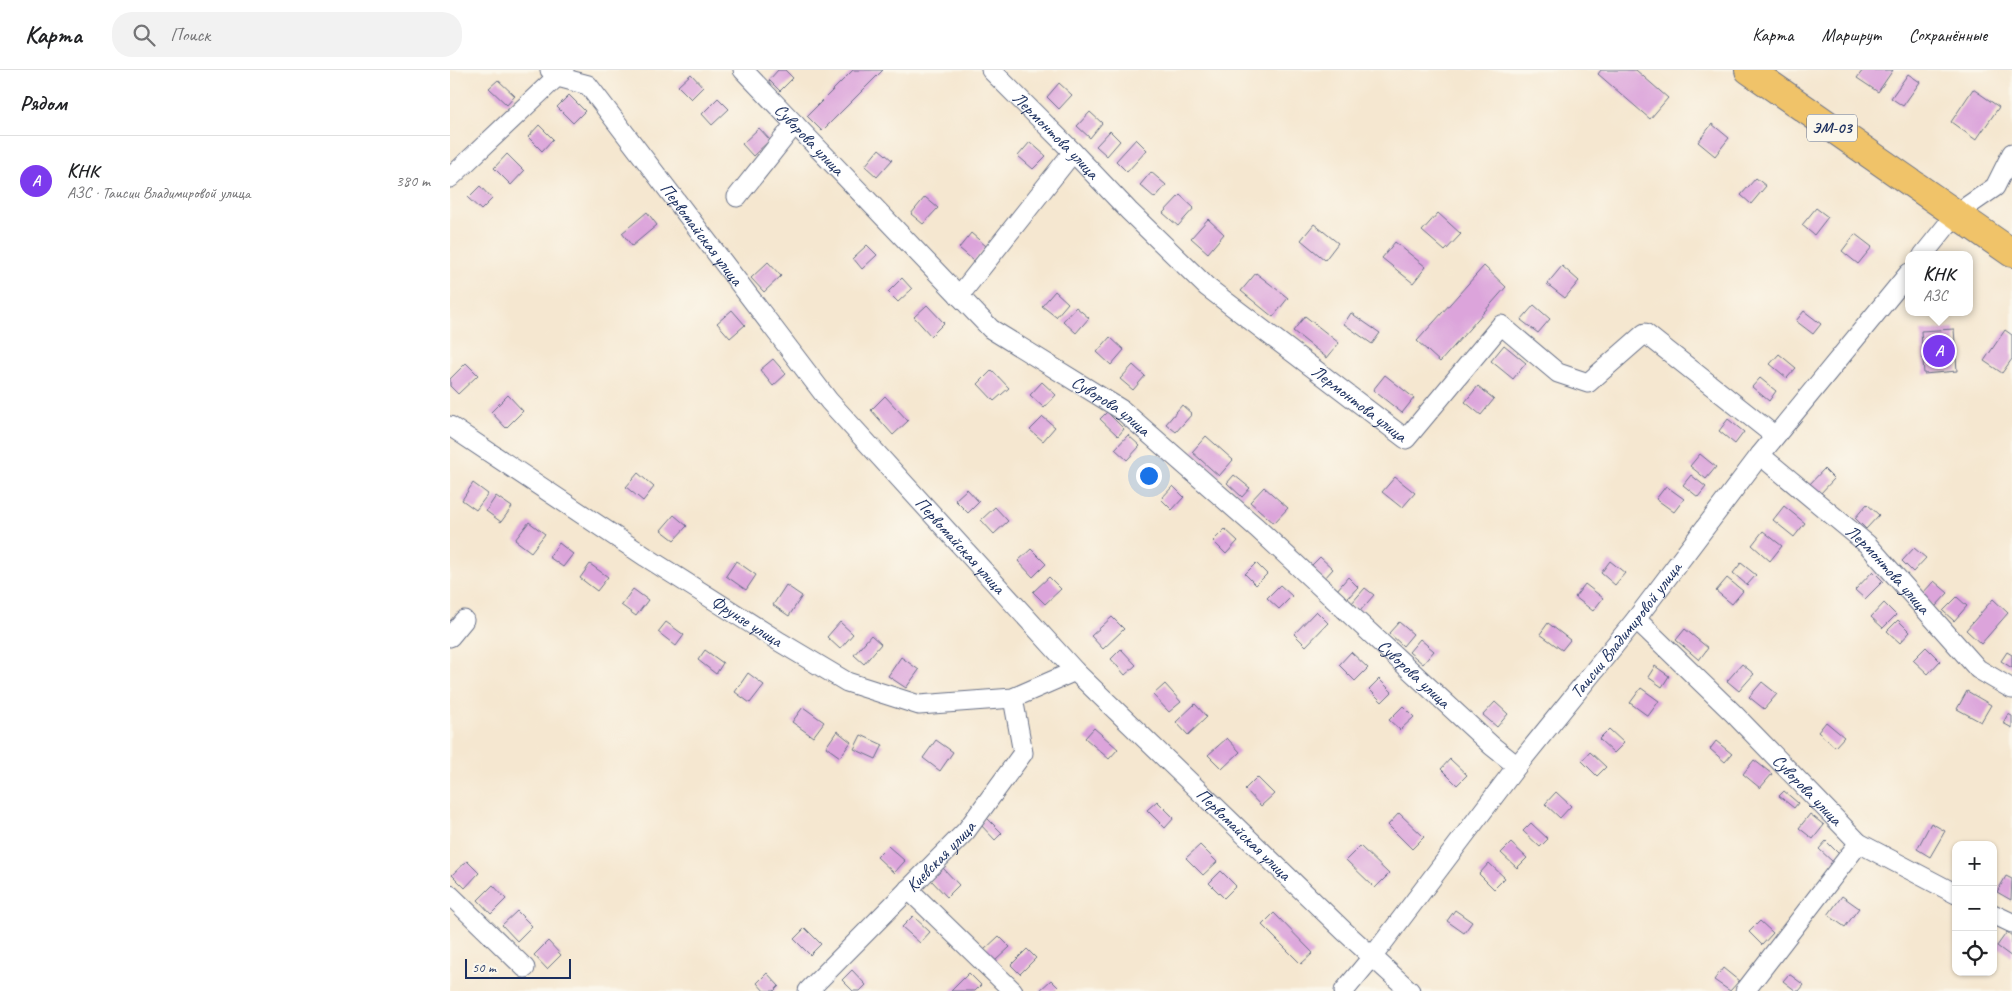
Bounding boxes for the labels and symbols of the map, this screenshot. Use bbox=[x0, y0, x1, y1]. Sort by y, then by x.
street label: Лермонтова улица bbox=[1008, 87, 1105, 184]
street label: Суворова улица bbox=[770, 99, 850, 181]
road number: ЭМ-03 bbox=[1807, 114, 1857, 142]
street label: Первомайская улица bbox=[655, 178, 749, 291]
pin: A bbox=[1923, 332, 1955, 370]
street label: Лермонтова улица bbox=[1307, 360, 1412, 447]
street label: Суворова улица bbox=[1068, 371, 1156, 441]
your location bbox=[1136, 463, 1162, 489]
street label: Первомайская улица bbox=[911, 492, 1011, 599]
street label: Лермонтова улица bbox=[1841, 520, 1936, 619]
street label: Таисии Владимировой улица bbox=[1565, 556, 1687, 703]
street label: Фрунзе улица bbox=[707, 590, 788, 653]
street label: Суворова улица bbox=[1373, 635, 1456, 713]
street label: Суворова улица bbox=[1768, 749, 1848, 831]
street label: Первомайская улица bbox=[1192, 783, 1297, 886]
street label: Киевская улица bbox=[901, 816, 981, 897]
scale bar bbox=[465, 956, 571, 979]

